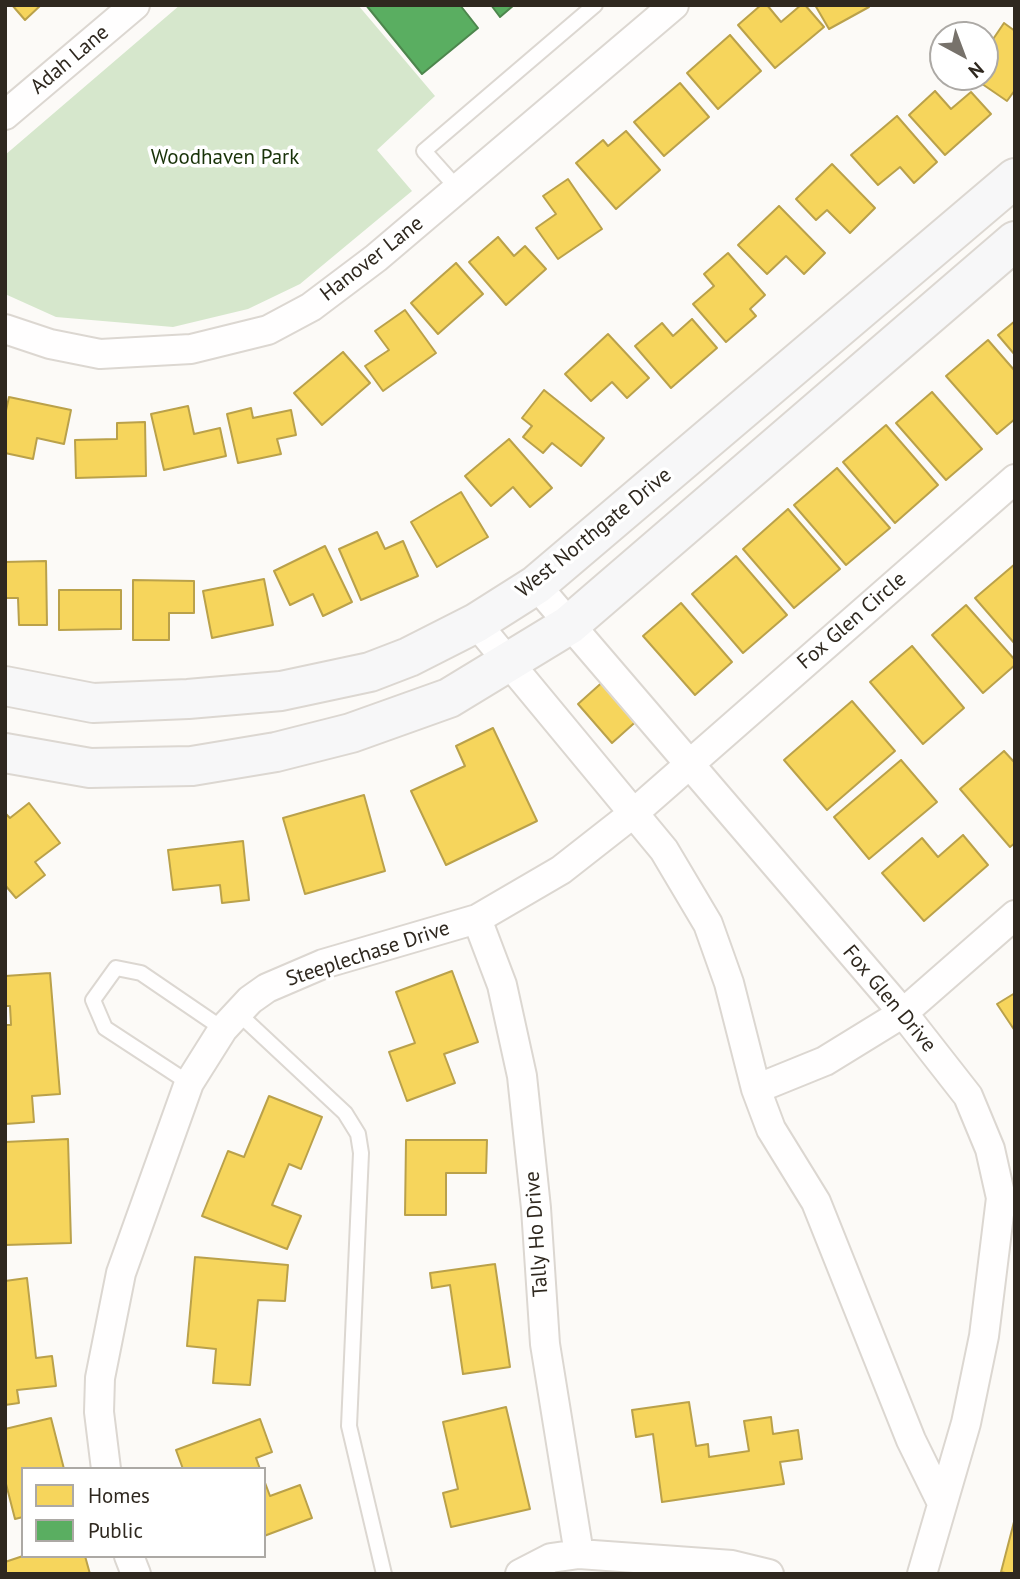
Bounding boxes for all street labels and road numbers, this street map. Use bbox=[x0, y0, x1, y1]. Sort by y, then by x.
street label: Adah Lane bbox=[26, 20, 114, 100]
street label: Hanover Lane bbox=[316, 211, 428, 307]
street label: West Northgate Drive bbox=[511, 463, 677, 603]
street label: Fox Glen Circle bbox=[792, 567, 912, 675]
street label: Steeplechase Drive bbox=[283, 916, 453, 992]
street label: Fox Glen Drive bbox=[837, 940, 941, 1058]
street label: Tally Ho Drive bbox=[520, 1170, 554, 1298]

